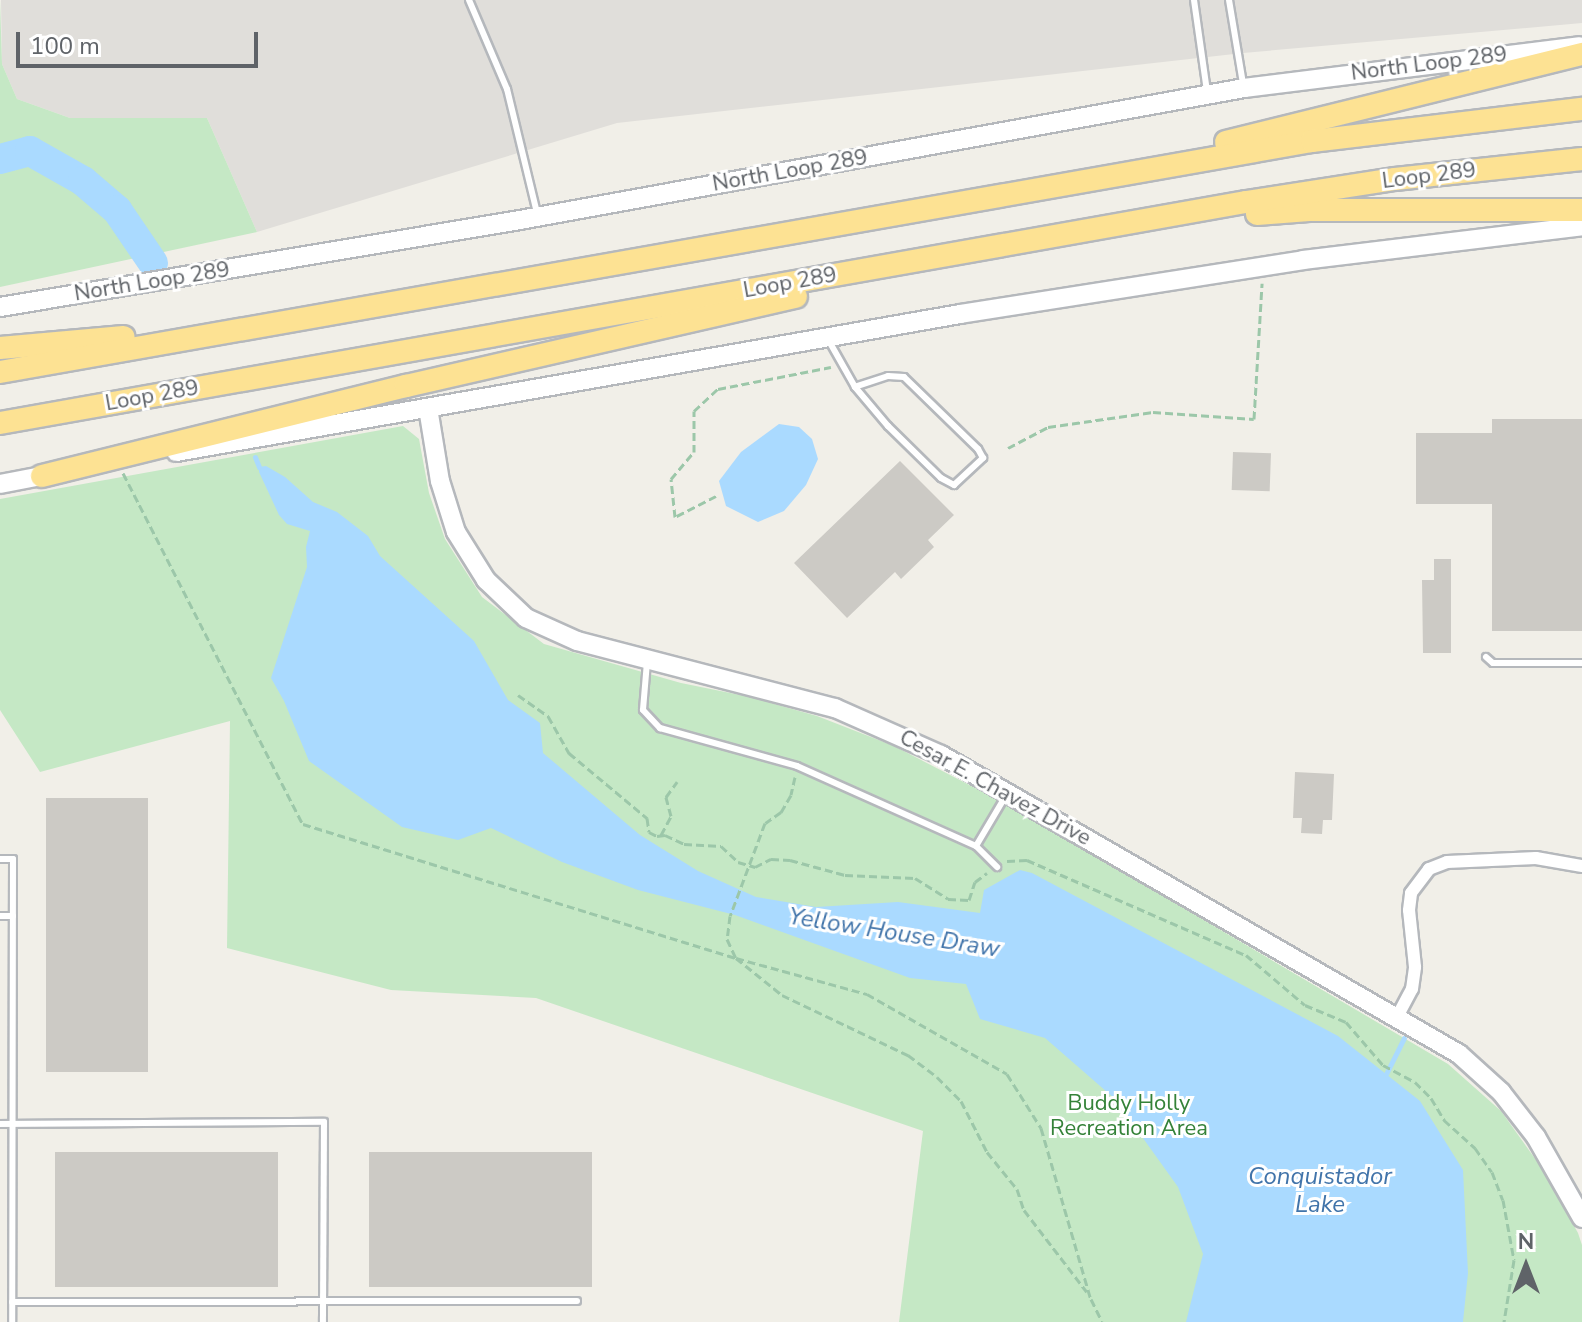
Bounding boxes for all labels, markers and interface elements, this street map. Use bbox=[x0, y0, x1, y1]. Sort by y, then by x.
scale bar bbox=[20, 16, 262, 66]
text: 100 m bbox=[30, 30, 100, 62]
street label: North Loop 289 bbox=[1349, 41, 1509, 87]
street label: North Loop 289 bbox=[710, 144, 870, 198]
street label: Loop 289 bbox=[1381, 157, 1477, 195]
street label: North Loop 289 bbox=[72, 257, 232, 307]
street label: Loop 289 bbox=[741, 262, 839, 304]
street label: Loop 289 bbox=[103, 375, 201, 417]
street label: Cesar E. Chavez Drive bbox=[895, 724, 1095, 852]
water label: Yellow House Draw bbox=[786, 902, 1002, 964]
park label: Buddy Holly Recreation Area bbox=[1050, 1090, 1208, 1142]
water label: Conquistador Lake bbox=[1248, 1163, 1392, 1219]
north arrow bbox=[1486, 1226, 1566, 1306]
text: N bbox=[1518, 1227, 1534, 1257]

